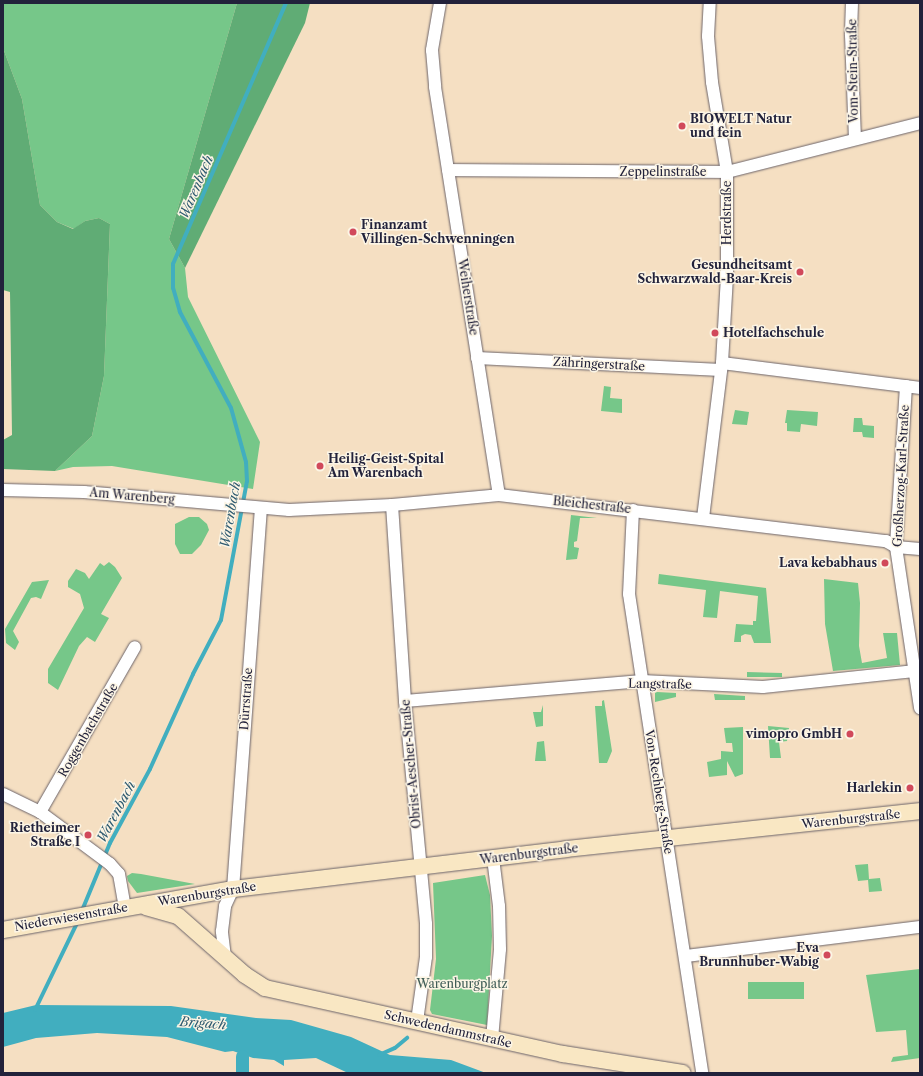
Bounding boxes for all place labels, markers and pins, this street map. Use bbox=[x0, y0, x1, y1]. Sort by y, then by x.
place label: BIOWELT Natur und fein bbox=[690, 112, 792, 140]
marker: BIOWELT Natur und fein bbox=[677, 121, 687, 131]
place label: Finanzamt Villingen-Schwenningen bbox=[361, 218, 515, 246]
marker: Finanzamt Villingen-Schwenningen bbox=[348, 227, 358, 237]
place label: Gesundheitsamt Schwarzwald-Baar-Kreis bbox=[638, 258, 792, 286]
marker: Gesundheitsamt Schwarzwald-Baar-Kreis bbox=[795, 267, 805, 277]
place label: Hotelfachschule bbox=[723, 326, 824, 340]
marker: Hotelfachschule bbox=[710, 328, 720, 338]
place label: Heilig-Geist-Spital Am Warenbach bbox=[328, 452, 444, 480]
marker: Heilig-Geist-Spital Am Warenbach bbox=[315, 461, 325, 471]
place label: Lava kebabhaus bbox=[779, 556, 877, 570]
marker: Lava kebabhaus bbox=[880, 558, 890, 568]
place label: vimopro GmbH bbox=[746, 727, 842, 741]
marker: vimopro GmbH bbox=[845, 729, 855, 739]
place label: Harlekin bbox=[847, 781, 902, 795]
marker: Harlekin bbox=[905, 783, 915, 793]
place label: Rietheimer Straße I bbox=[10, 821, 80, 849]
marker: Rietheimer Straße I bbox=[83, 830, 93, 840]
place label: Eva Brunnhuber-Wabig bbox=[699, 941, 819, 969]
marker: Eva Brunnhuber-Wabig bbox=[822, 950, 832, 960]

